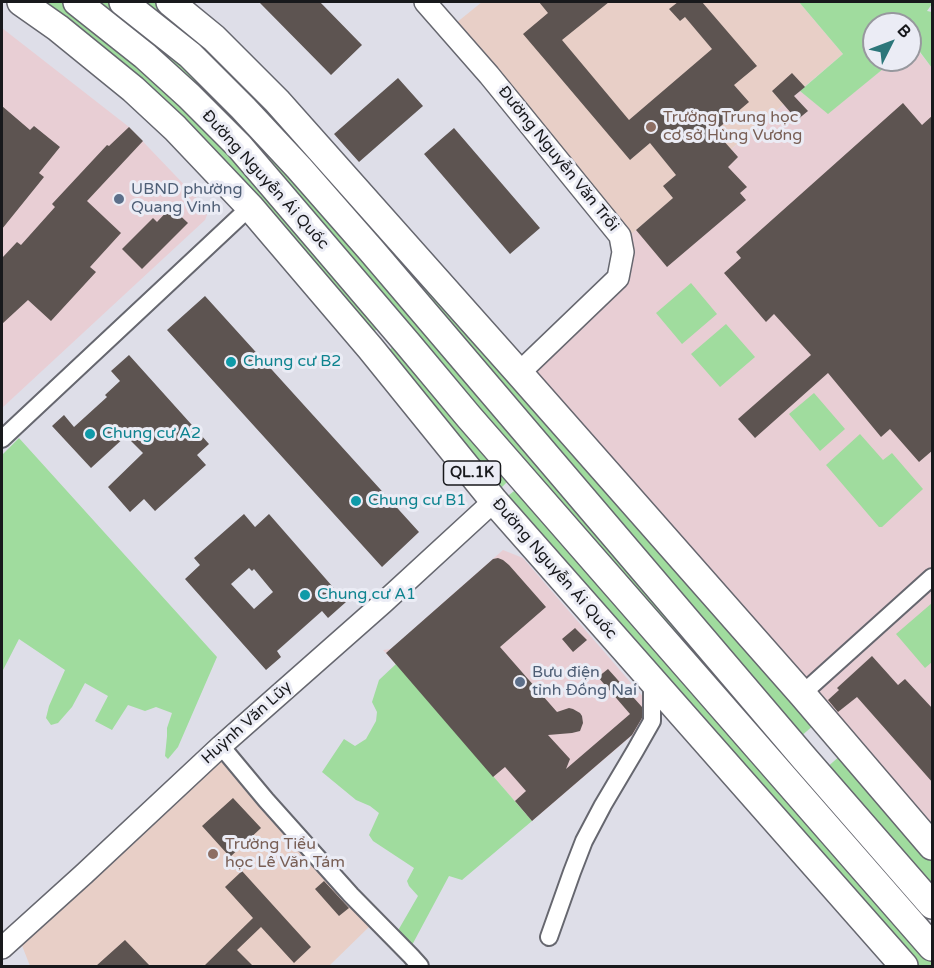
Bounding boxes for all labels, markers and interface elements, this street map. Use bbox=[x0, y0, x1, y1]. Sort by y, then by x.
north arrow bbox=[862, 12, 922, 72]
text: B bbox=[893, 20, 915, 42]
street label: Đường Nguyễn Văn Trỗi bbox=[494, 83, 622, 235]
street label: Đường Nguyễn Ái Quốc bbox=[198, 107, 332, 253]
place label: Trường Trung học cơ sở Hùng Vương bbox=[663, 108, 802, 146]
marker: Trường Trung học cơ sở Hùng Vương bbox=[644, 120, 658, 134]
place label: UBND phường Quang Vinh bbox=[131, 180, 242, 218]
marker: UBND phường Quang Vinh bbox=[112, 192, 126, 206]
place label: Chung cư B2 bbox=[243, 352, 341, 372]
marker: Chung cư B2 bbox=[224, 355, 238, 369]
place label: Chung cư A2 bbox=[102, 424, 201, 444]
marker: Chung cư A2 bbox=[83, 427, 97, 441]
road number: QL.1K bbox=[444, 461, 500, 485]
place label: Chung cư B1 bbox=[368, 491, 466, 511]
marker: Chung cư B1 bbox=[349, 494, 363, 508]
street label: Đường Nguyễn Ái Quốc bbox=[488, 495, 620, 643]
place label: Chung cư A1 bbox=[317, 585, 416, 605]
marker: Chung cư A1 bbox=[298, 588, 312, 602]
place label: Bưu điện tỉnh Đồng Nai bbox=[532, 663, 637, 701]
marker: Bưu điện tỉnh Đồng Nai bbox=[513, 675, 527, 689]
street label: Huỳnh Văn Lũy bbox=[198, 678, 296, 768]
place label: Trường Tiểu học Lê Văn Tám bbox=[225, 835, 345, 873]
marker: Trường Tiểu học Lê Văn Tám bbox=[206, 847, 220, 861]

